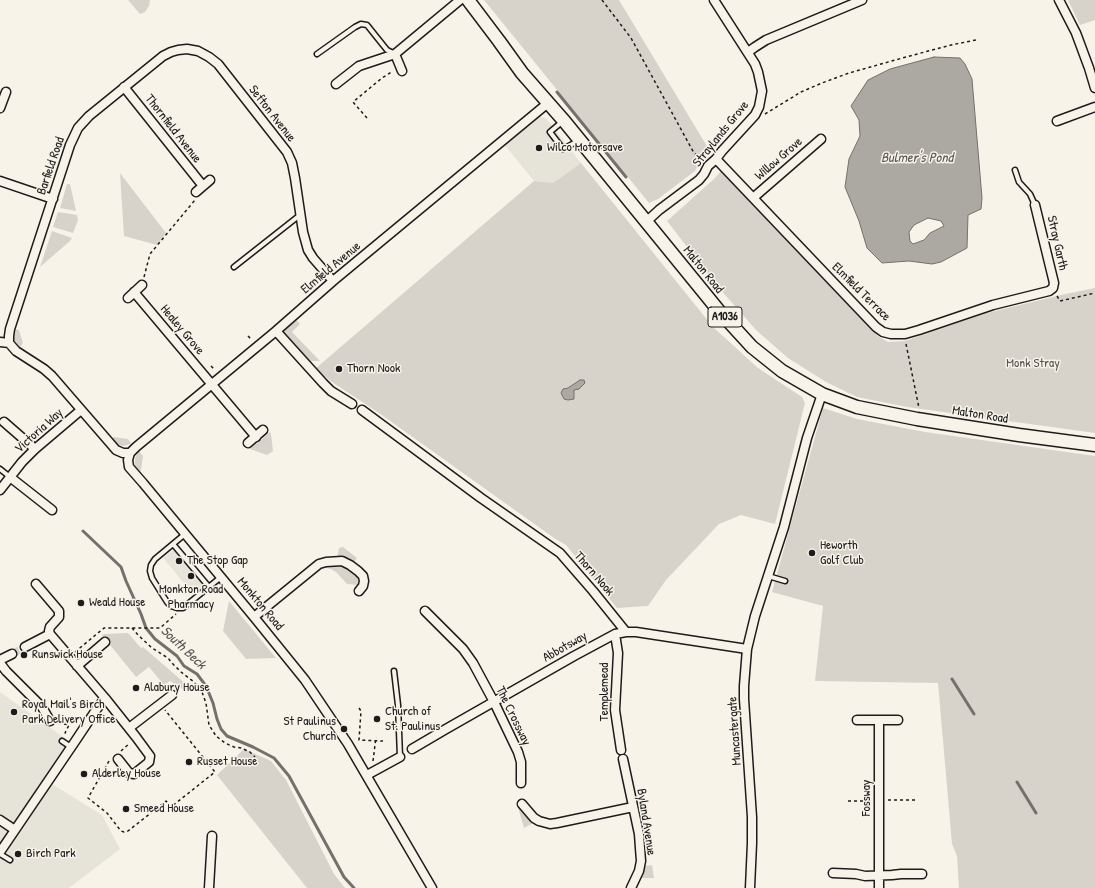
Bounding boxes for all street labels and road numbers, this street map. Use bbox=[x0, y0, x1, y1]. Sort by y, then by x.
street label: Sefton Avenue bbox=[245, 83, 299, 145]
street label: Thornfield Avenue bbox=[141, 92, 205, 166]
street label: Straylands Grove bbox=[690, 98, 752, 170]
street label: Willow Grove bbox=[752, 134, 806, 184]
street label: Barfield Road bbox=[34, 135, 68, 197]
street label: Stray Garth bbox=[1043, 214, 1071, 272]
street label: Elmfield Avenue bbox=[298, 239, 364, 297]
street label: Malton Road bbox=[679, 243, 727, 297]
street label: Elmfield Terrace bbox=[828, 259, 894, 325]
street label: Healey Grove bbox=[157, 302, 207, 358]
road number: A1036 bbox=[708, 307, 742, 327]
street label: Malton Road bbox=[951, 403, 1009, 427]
street label: Victoria Way bbox=[12, 405, 66, 457]
street label: Thorn Nook bbox=[571, 549, 617, 599]
street label: Monkton Road bbox=[233, 574, 287, 634]
street label: Abbotsway bbox=[540, 628, 590, 666]
street label: Templemead bbox=[597, 663, 613, 721]
street label: The Crossway bbox=[492, 684, 534, 748]
street label: Muncastergate bbox=[725, 696, 745, 766]
street label: Fossway bbox=[859, 780, 875, 816]
street label: Byland Avenue bbox=[633, 787, 659, 857]

